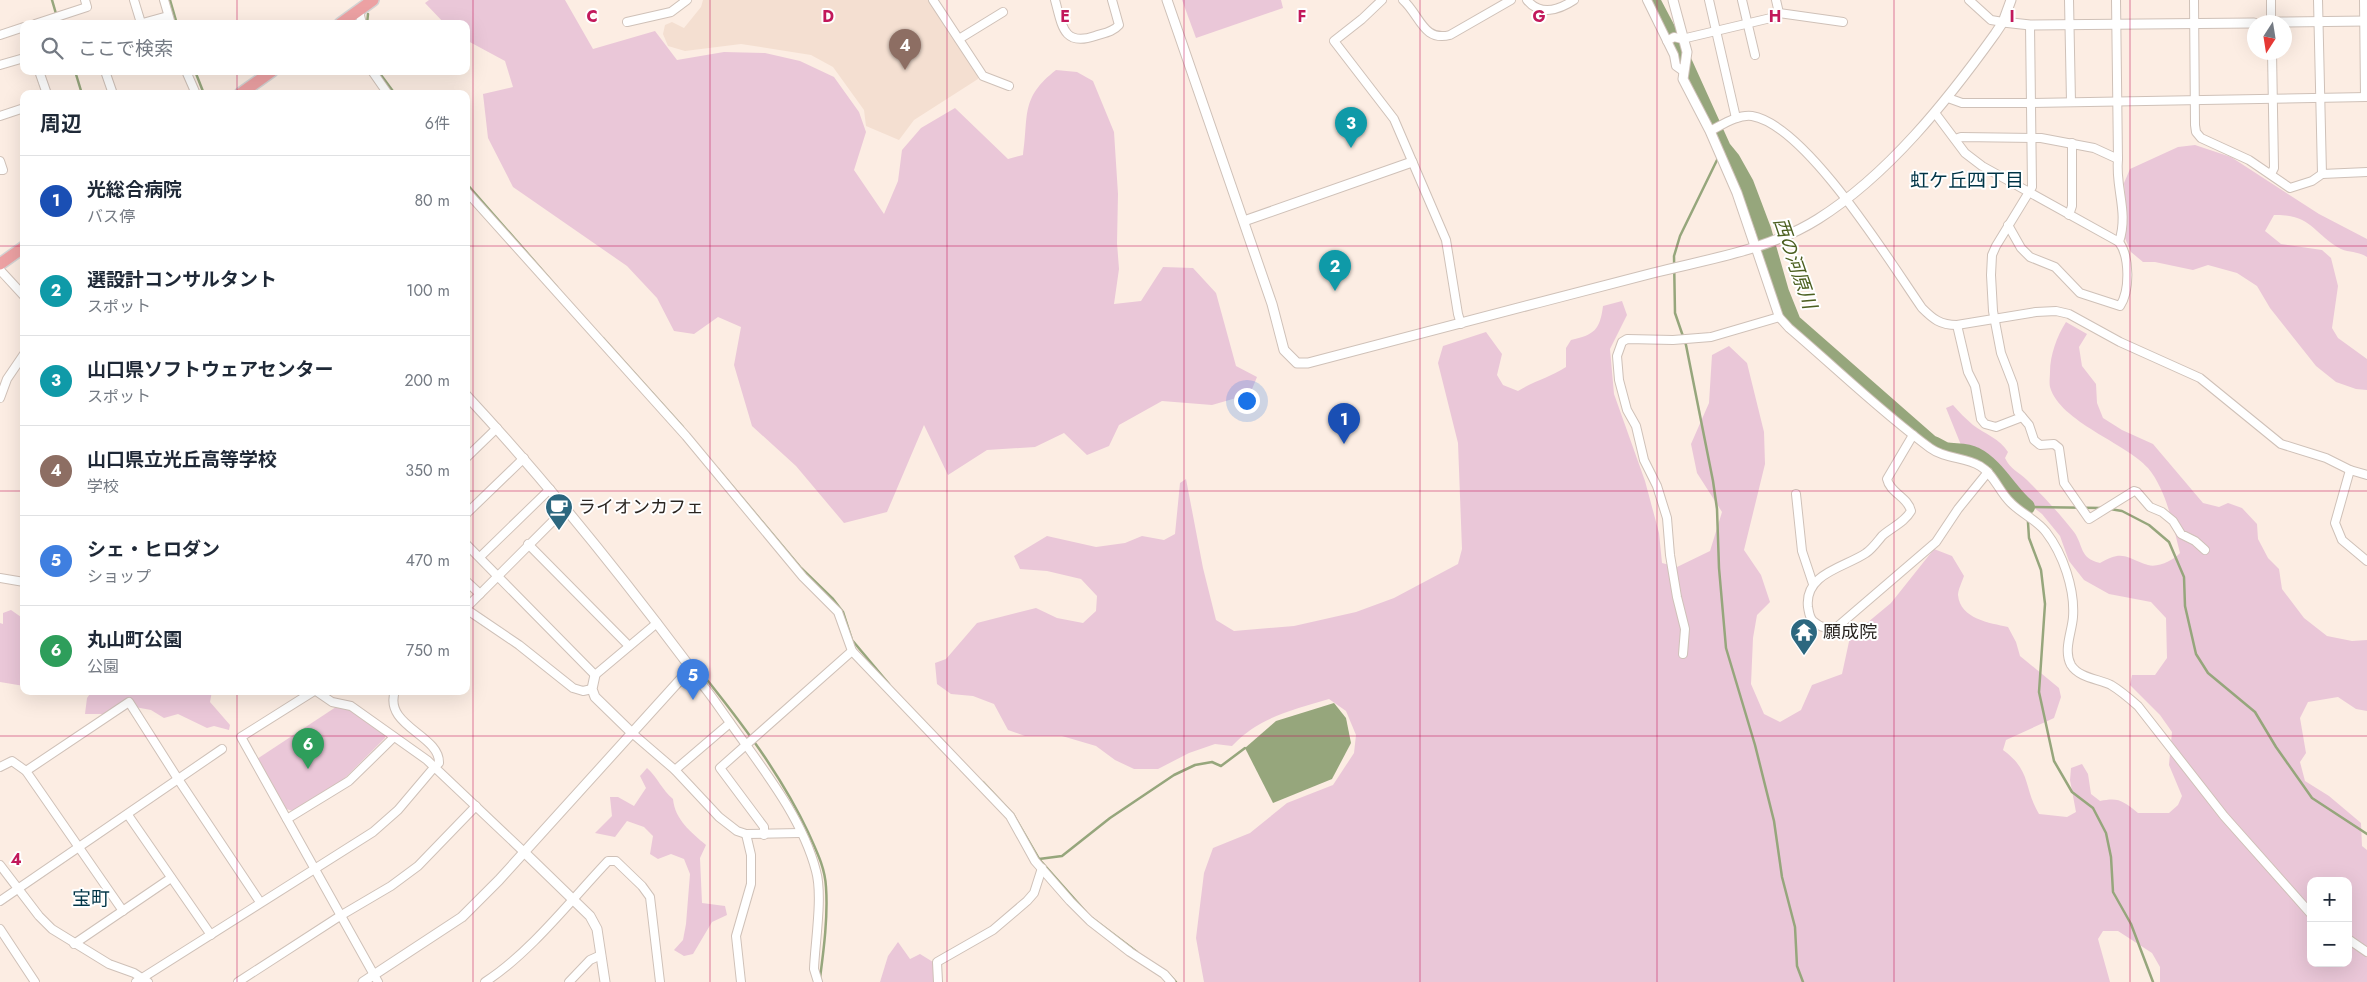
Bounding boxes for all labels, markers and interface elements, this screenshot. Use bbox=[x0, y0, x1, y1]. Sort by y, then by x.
text: C bbox=[586, 5, 598, 28]
text: D bbox=[822, 5, 834, 28]
text: E bbox=[1060, 5, 1070, 28]
text: F bbox=[1298, 5, 1306, 28]
text: G bbox=[1532, 5, 1546, 28]
text: H bbox=[1769, 5, 1781, 28]
text: I bbox=[2009, 5, 2015, 28]
north arrow bbox=[2247, 15, 2292, 60]
search box bbox=[20, 20, 470, 75]
pin: 4 bbox=[889, 29, 921, 70]
icon: search bbox=[38, 34, 66, 62]
text: ここで検索 bbox=[78, 35, 173, 62]
pin: 3 bbox=[1335, 107, 1367, 148]
text: 周辺 bbox=[40, 109, 82, 139]
text: 6件 bbox=[425, 112, 450, 135]
district label: 虹ケ丘四丁目 bbox=[1910, 167, 2024, 194]
text: 光総合病院 bbox=[87, 176, 182, 203]
text: 1 bbox=[52, 189, 60, 212]
text: 80 m bbox=[414, 189, 450, 212]
text: バス停 bbox=[87, 205, 135, 228]
water label: 西の河原川 bbox=[1767, 214, 1824, 314]
pin: 2 bbox=[1319, 250, 1351, 291]
text: 選設計コンサルタント bbox=[87, 266, 277, 293]
text: 2 bbox=[51, 279, 61, 302]
text: 100 m bbox=[406, 279, 450, 302]
text: スポット bbox=[87, 295, 151, 318]
text: 山口県ソフトウェアセンター bbox=[87, 356, 334, 383]
text: 3 bbox=[51, 369, 61, 392]
text: 200 m bbox=[404, 369, 450, 392]
text: スポット bbox=[87, 385, 151, 408]
your location bbox=[1234, 388, 1260, 414]
pin: 1 bbox=[1328, 403, 1360, 444]
text: 山口県立光丘高等学校 bbox=[87, 446, 277, 473]
text: 4 bbox=[50, 459, 62, 482]
text: 350 m bbox=[405, 459, 450, 482]
text: 学校 bbox=[87, 475, 119, 498]
cafe icon: ライオンカフェ bbox=[544, 492, 574, 531]
place label: ライオンカフェ bbox=[578, 494, 704, 520]
text: シェ・ヒロダン bbox=[87, 536, 220, 563]
text: 5 bbox=[51, 549, 61, 572]
text: 470 m bbox=[405, 549, 450, 572]
text: ショップ bbox=[87, 565, 151, 588]
temple icon: 願成院 bbox=[1789, 617, 1819, 656]
place label: 願成院 bbox=[1823, 619, 1877, 645]
text: 丸山町公園 bbox=[87, 626, 182, 653]
text: 6 bbox=[51, 639, 61, 662]
text: 750 m bbox=[406, 639, 450, 662]
text: 公園 bbox=[87, 655, 119, 678]
pin: 5 bbox=[677, 659, 709, 700]
pin: 6 bbox=[292, 728, 324, 769]
text: 4 bbox=[10, 848, 22, 871]
map controls bbox=[2307, 877, 2352, 967]
button: + bbox=[2307, 877, 2352, 922]
district label: 宝町 bbox=[72, 885, 110, 912]
button: − bbox=[2307, 922, 2352, 967]

